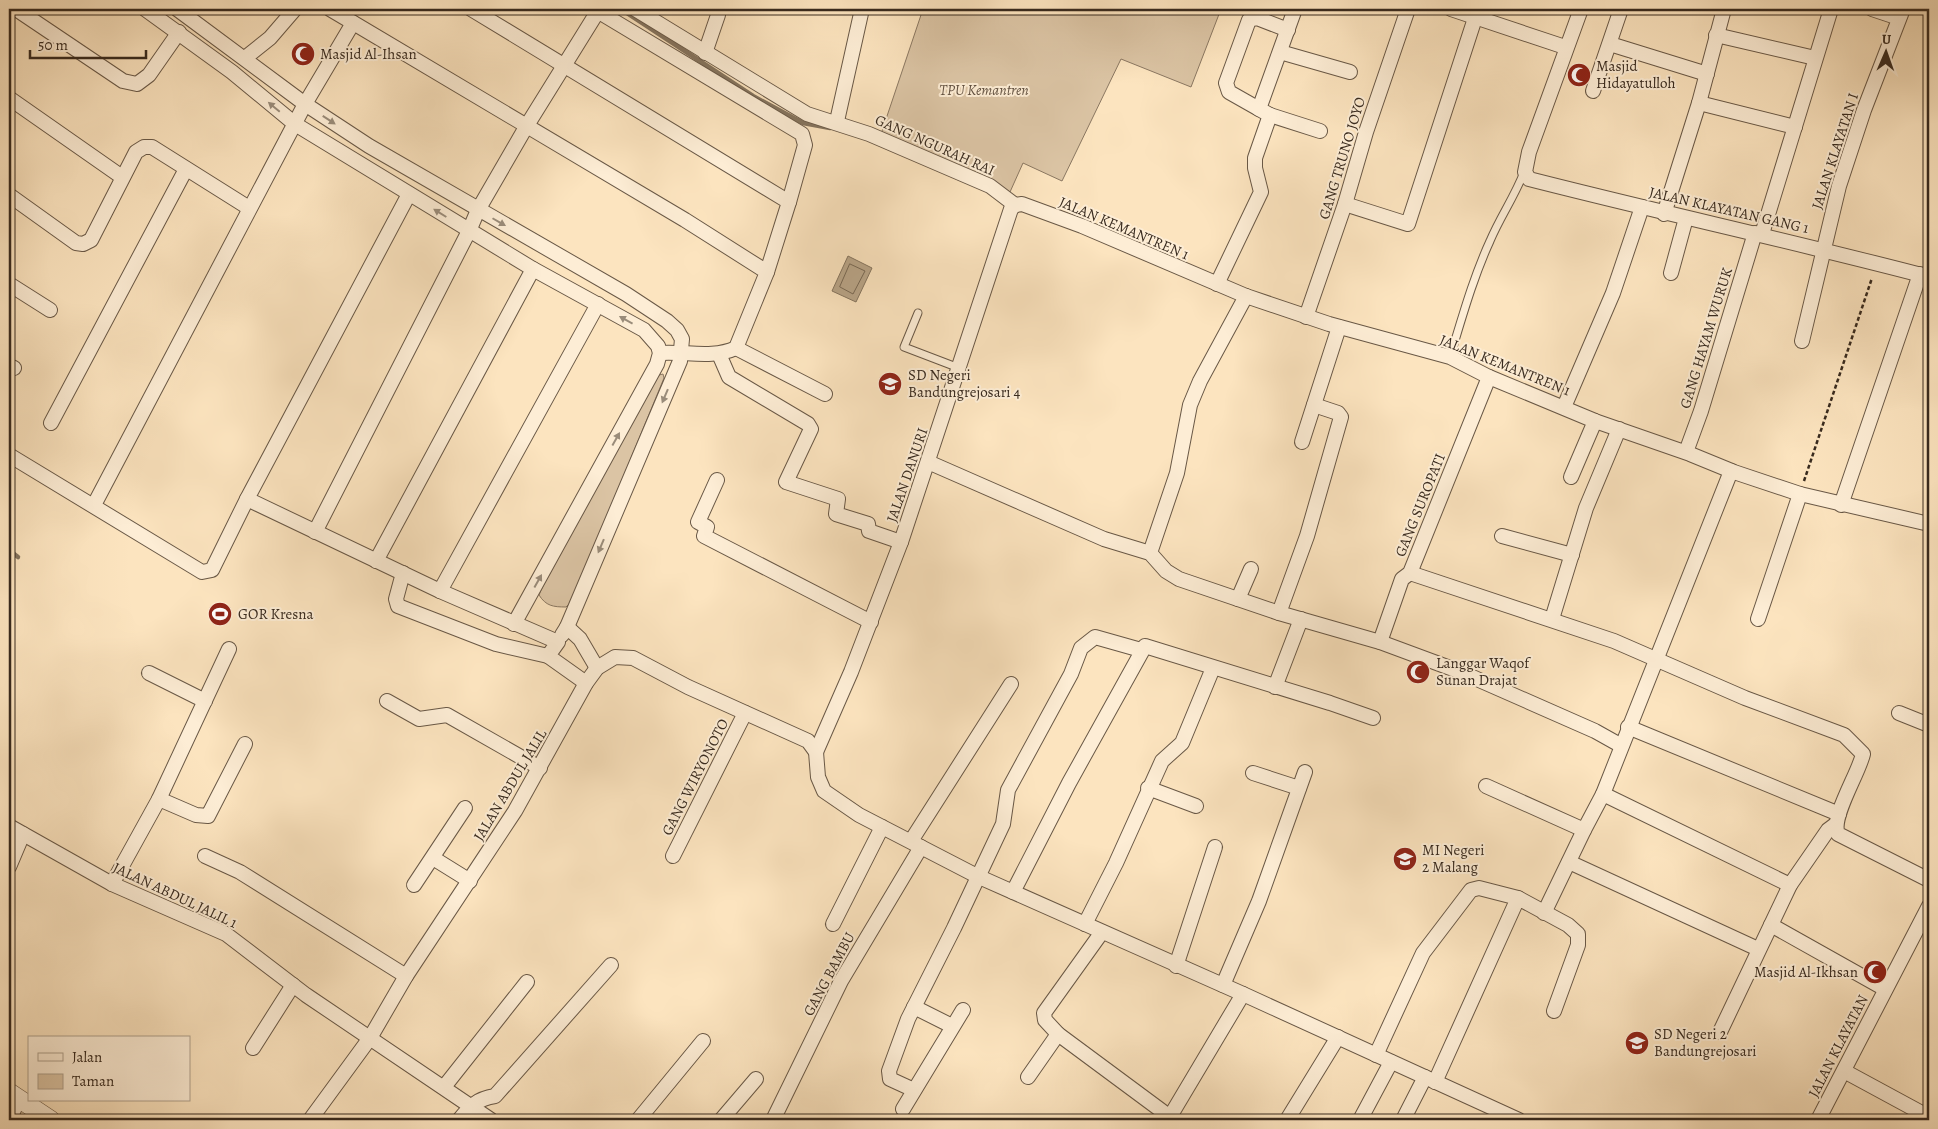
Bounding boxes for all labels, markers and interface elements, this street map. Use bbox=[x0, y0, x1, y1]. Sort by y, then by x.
scale bar bbox=[30, 28, 146, 60]
north arrow bbox=[1860, 28, 1910, 78]
text: U bbox=[1882, 30, 1891, 49]
text: 50 m bbox=[38, 35, 68, 55]
mosque icon: Masjid Al-Ihsan bbox=[290, 41, 316, 67]
place label: Masjid Al-Ihsan bbox=[320, 44, 417, 64]
place label: Masjid Hidayatulloh bbox=[1596, 56, 1675, 93]
mosque icon: Masjid Hidayatulloh bbox=[1566, 62, 1592, 88]
park label: TPU Kemantren bbox=[939, 80, 1029, 100]
street label: JALAN KLAYATAN I bbox=[1807, 90, 1863, 212]
street label: GANG TRUNO JOYO bbox=[1314, 94, 1370, 222]
one-way arrow bbox=[268, 101, 281, 112]
street label: GANG NGURAH RAI bbox=[872, 110, 998, 180]
one-way arrow bbox=[323, 116, 336, 125]
street label: JALAN KLAYATAN GANG 1 bbox=[1647, 182, 1811, 238]
street label: JALAN KEMANTREN 1 bbox=[1056, 192, 1192, 264]
one-way arrow bbox=[433, 209, 446, 218]
one-way arrow bbox=[492, 217, 505, 226]
street label: GANG HAYAM WURUK bbox=[1675, 265, 1737, 411]
one-way arrow bbox=[619, 316, 634, 324]
street label: JALAN KEMANTREN 1 bbox=[1437, 330, 1573, 400]
place label: SD Negeri Bandungrejosari 4 bbox=[908, 365, 1021, 402]
school or university icon: SD Negeri Bandungrejosari 4 bbox=[877, 371, 903, 397]
one-way arrow bbox=[661, 389, 669, 404]
street label: JALAN DANURI bbox=[881, 425, 933, 525]
one-way arrow bbox=[612, 432, 620, 446]
street label: GANG SUROPATI bbox=[1390, 450, 1450, 560]
one-way arrow bbox=[597, 539, 605, 553]
one-way arrow bbox=[533, 575, 542, 588]
sports icon: GOR Kresna bbox=[207, 601, 233, 627]
place label: GOR Kresna bbox=[238, 604, 314, 624]
place label: Langgar Waqof Sunan Drajat bbox=[1436, 653, 1531, 690]
mosque icon: Langgar Waqof Sunan Drajat bbox=[1405, 659, 1431, 685]
street label: GANG WIRYONOTO bbox=[657, 715, 733, 839]
street label: JALAN ABDUL JALIL bbox=[469, 725, 551, 845]
place label: MI Negeri 2 Malang bbox=[1422, 840, 1484, 877]
school or university icon: MI Negeri 2 Malang bbox=[1392, 846, 1418, 872]
street label: JALAN ABDUL JALIL 1 bbox=[110, 857, 240, 933]
street label: GANG BAMBU bbox=[799, 929, 859, 1019]
mosque icon: Masjid Al-Ikhsan bbox=[1862, 959, 1888, 985]
place label: Masjid Al-Ikhsan bbox=[1754, 962, 1858, 982]
street label: JALAN KLAYATAN bbox=[1803, 991, 1873, 1101]
place label: SD Negeri 2 Bandungrejosari bbox=[1654, 1024, 1757, 1061]
school or university icon: SD Negeri 2 Bandungrejosari bbox=[1624, 1030, 1650, 1056]
legend bbox=[28, 1036, 190, 1102]
text: Jalan bbox=[72, 1047, 102, 1067]
text: Taman bbox=[72, 1071, 114, 1091]

